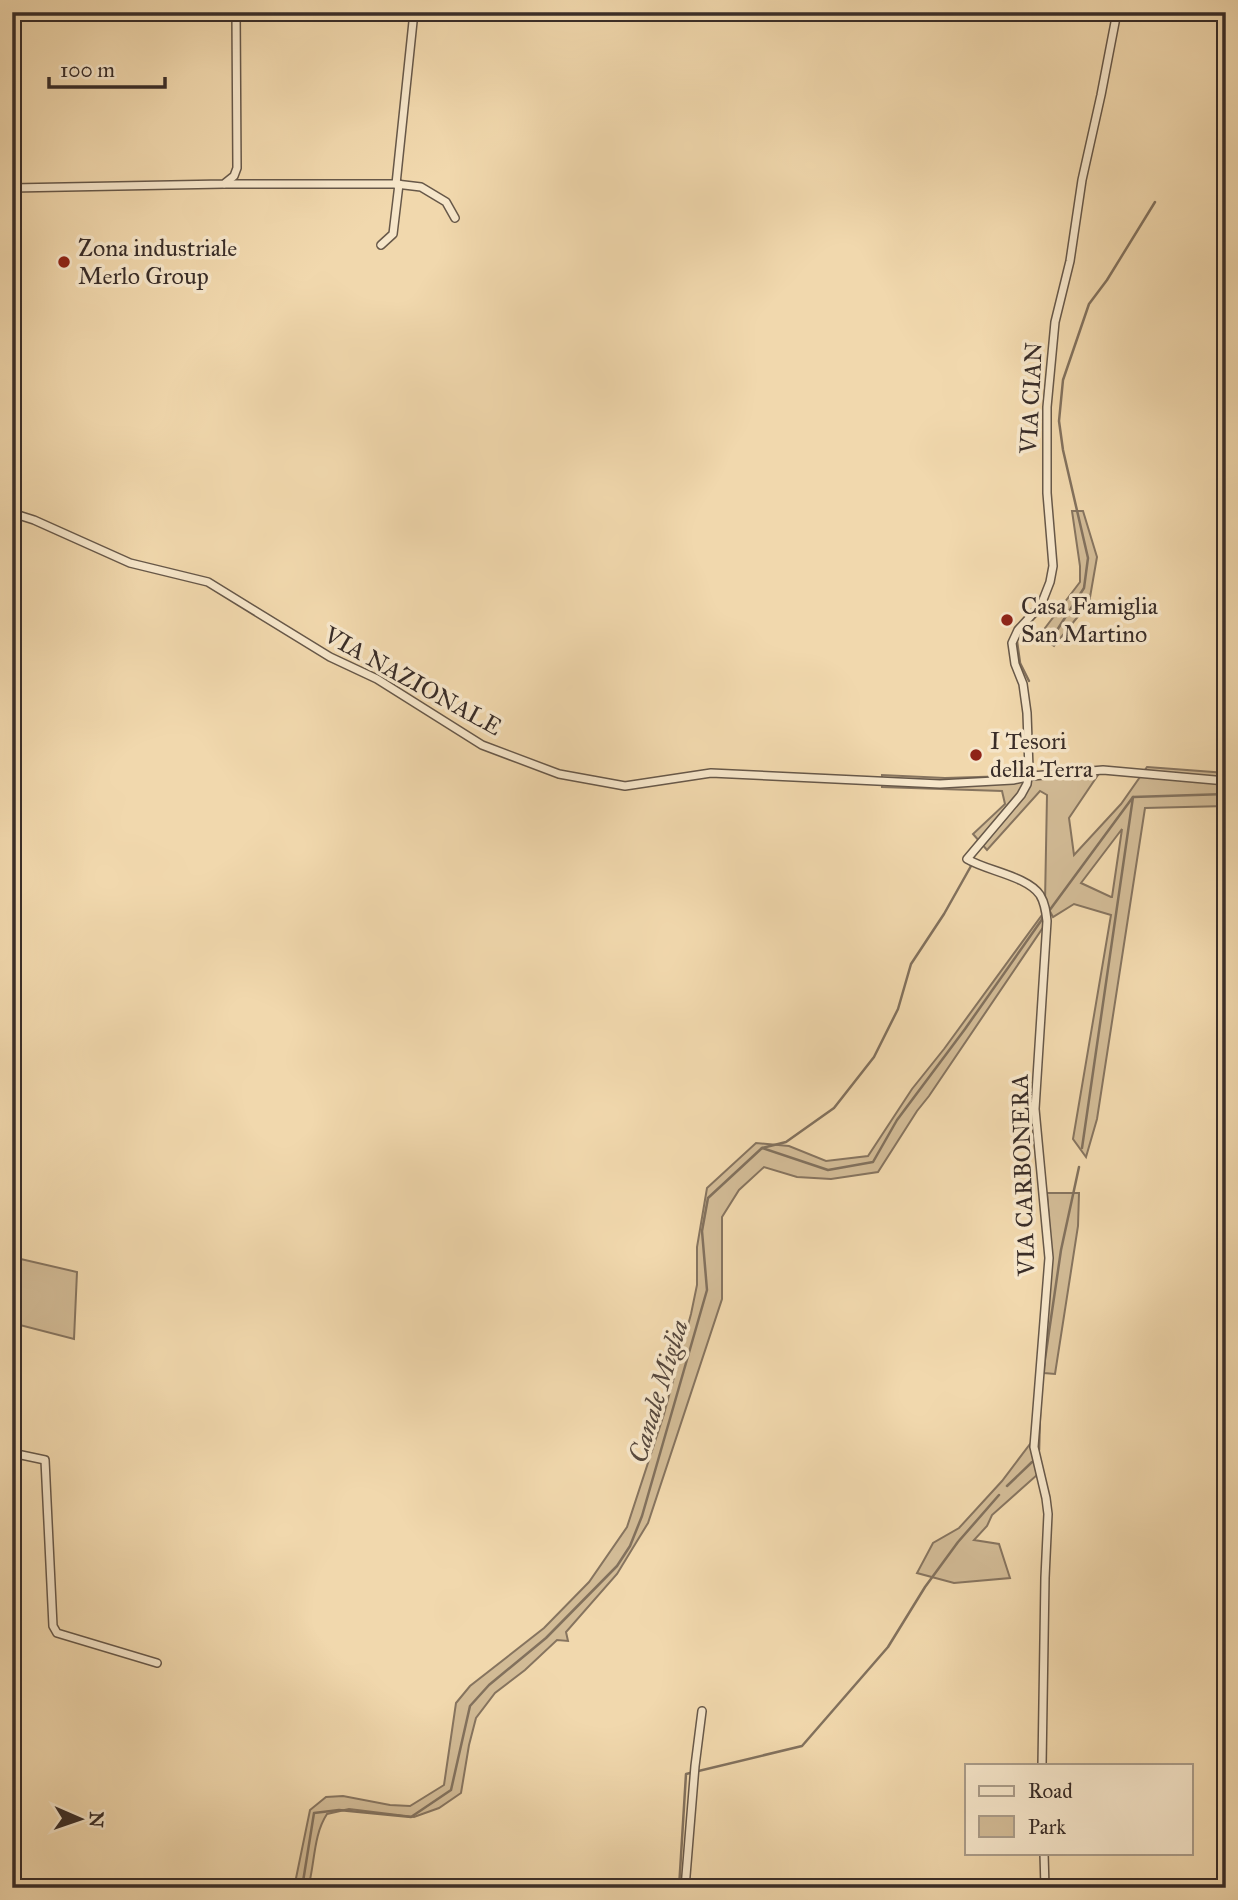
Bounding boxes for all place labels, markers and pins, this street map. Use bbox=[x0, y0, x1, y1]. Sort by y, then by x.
place label: Zona industriale Merlo Group bbox=[78, 233, 237, 291]
marker: Zona industriale Merlo Group bbox=[56, 254, 72, 270]
place label: Casa Famiglia San Martino bbox=[1021, 591, 1159, 649]
marker: Casa Famiglia San Martino bbox=[999, 612, 1015, 628]
place label: I Tesori della Terra bbox=[990, 726, 1094, 784]
marker: I Tesori della Terra bbox=[968, 747, 984, 763]

